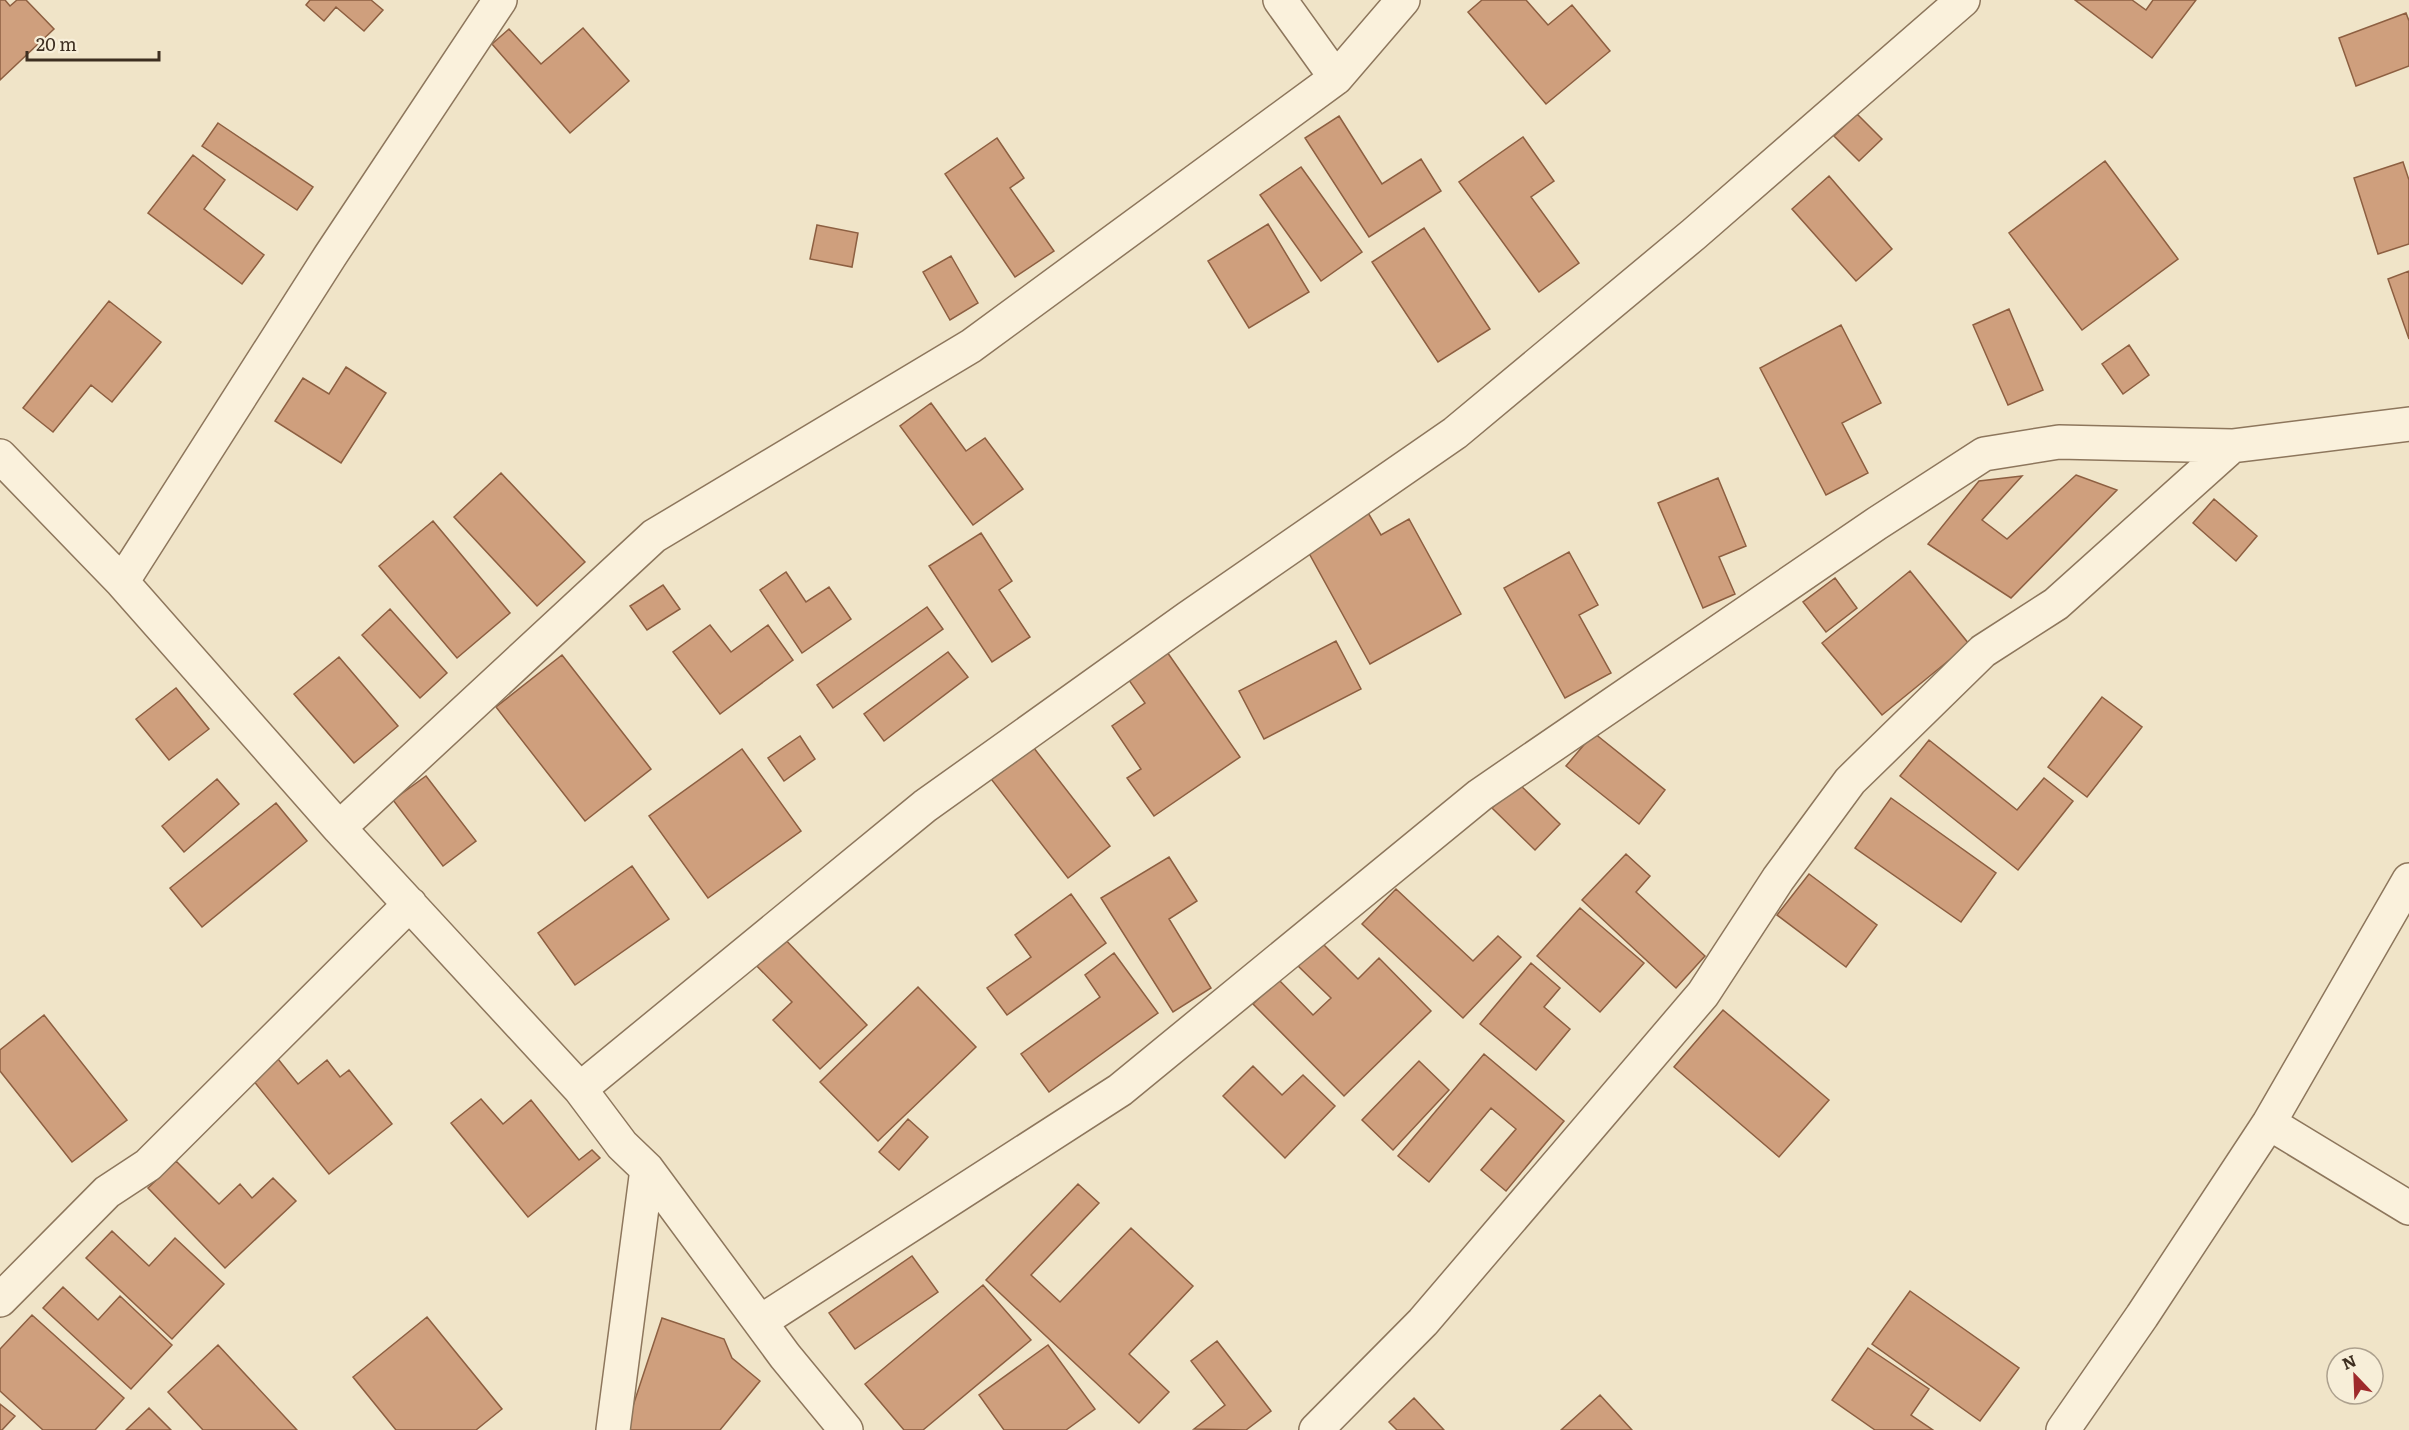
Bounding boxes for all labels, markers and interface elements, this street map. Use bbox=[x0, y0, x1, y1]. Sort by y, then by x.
scale bar bbox=[27, 24, 159, 62]
text: 20 m bbox=[36, 30, 77, 57]
north arrow bbox=[2325, 1346, 2385, 1406]
text: N bbox=[2338, 1348, 2360, 1375]

